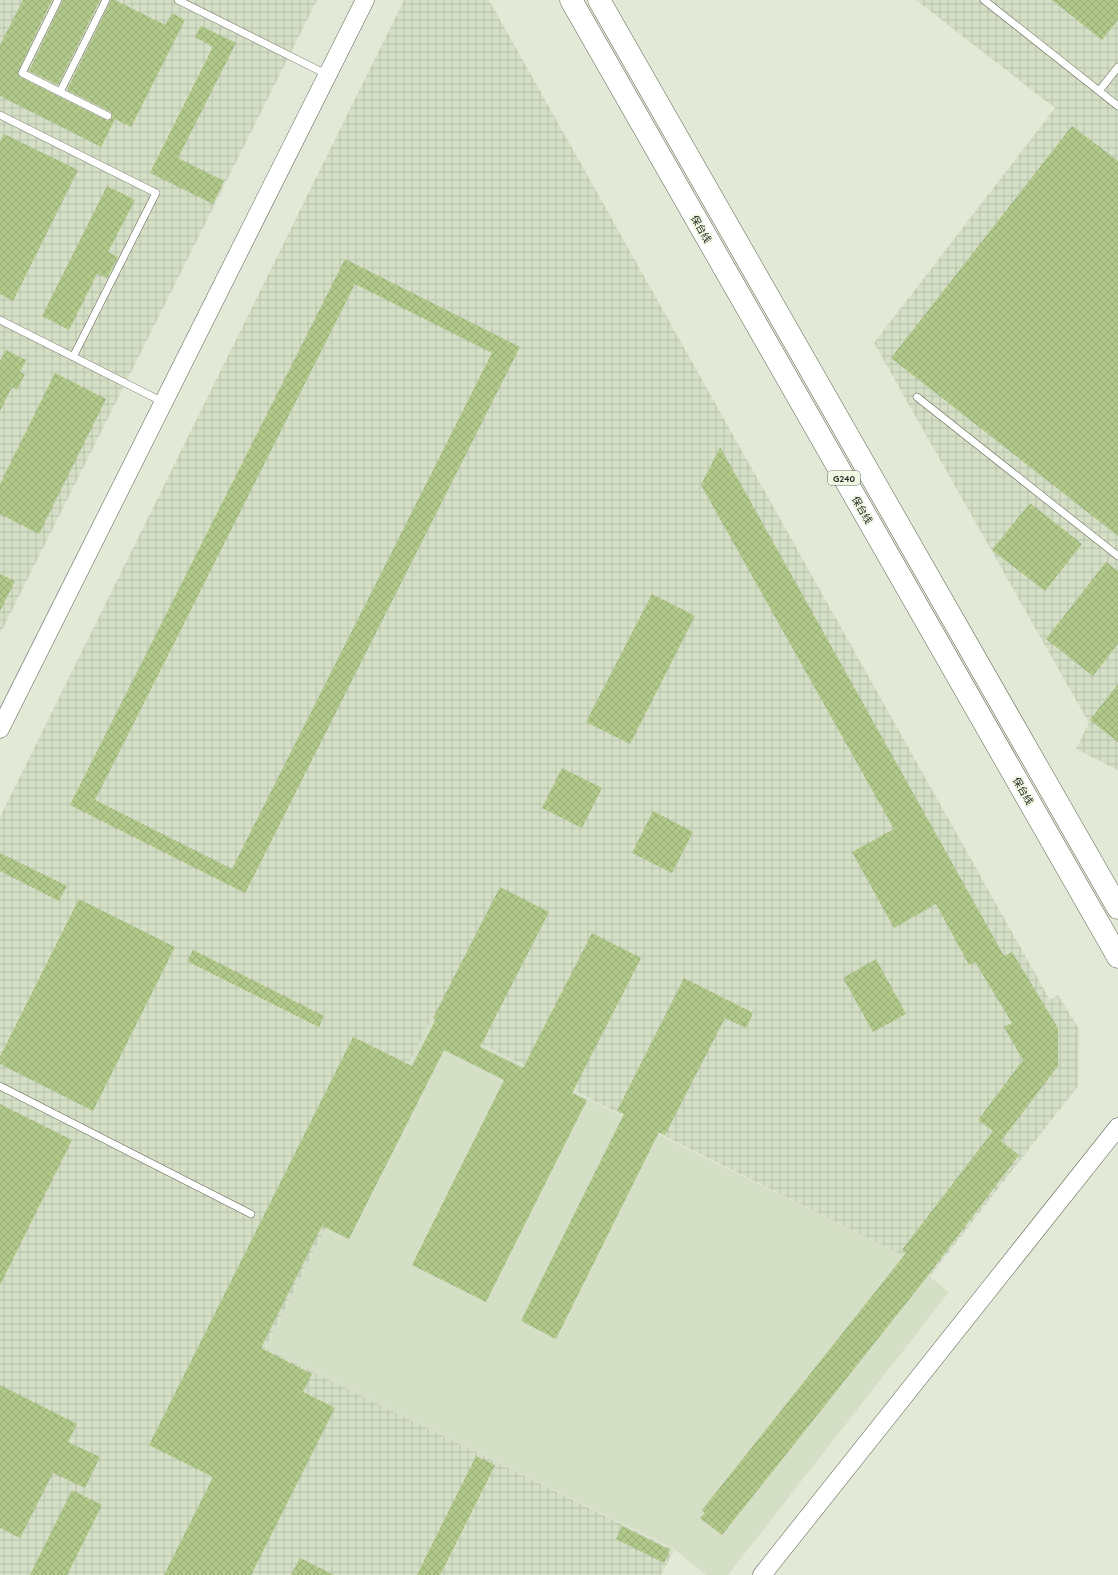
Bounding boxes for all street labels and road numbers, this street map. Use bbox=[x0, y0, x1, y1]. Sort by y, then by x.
street label: 保台线 bbox=[688, 213, 714, 245]
road number: G240 bbox=[828, 471, 860, 485]
street label: 保台线 bbox=[849, 494, 875, 526]
street label: 保台线 bbox=[1010, 775, 1036, 807]

